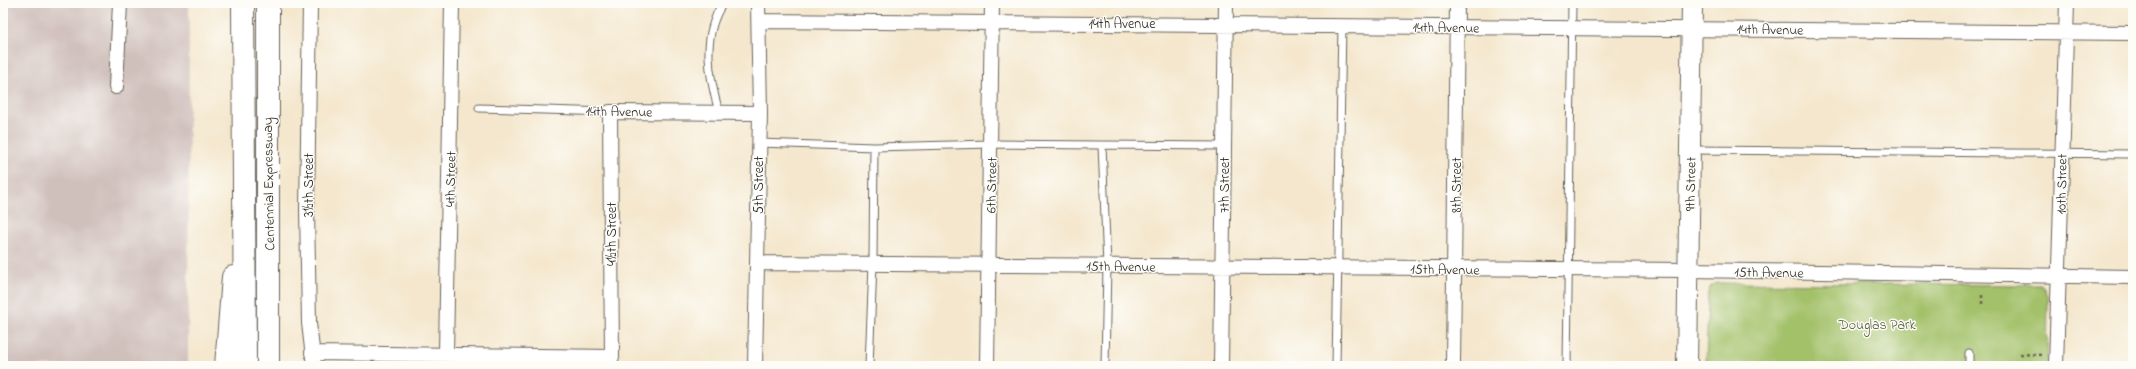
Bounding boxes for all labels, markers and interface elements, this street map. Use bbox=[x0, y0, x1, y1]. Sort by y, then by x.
street label: 14th Avenue bbox=[1089, 14, 1156, 35]
street label: 14th Avenue bbox=[1412, 17, 1480, 40]
street label: 14th Avenue bbox=[1736, 19, 1804, 42]
street label: 14th Avenue bbox=[585, 101, 653, 124]
street label: Centennial Expressway bbox=[258, 117, 282, 251]
street label: 4th Street bbox=[441, 151, 462, 207]
street label: 3½th Street bbox=[299, 153, 320, 217]
street label: 10th Street bbox=[2051, 153, 2074, 215]
street label: 5th Street bbox=[749, 156, 770, 214]
street label: 6th Street bbox=[982, 156, 1003, 213]
street label: 9th Street bbox=[1681, 156, 1702, 211]
street label: 7th Street bbox=[1215, 157, 1236, 213]
street label: 8th Street bbox=[1447, 157, 1468, 213]
street label: 4½th Street bbox=[602, 202, 623, 266]
street label: 15th Avenue bbox=[1086, 256, 1156, 279]
street label: 15th Avenue bbox=[1410, 259, 1480, 282]
street label: 15th Avenue bbox=[1734, 262, 1804, 285]
park label: Douglas Park bbox=[1837, 315, 1916, 337]

